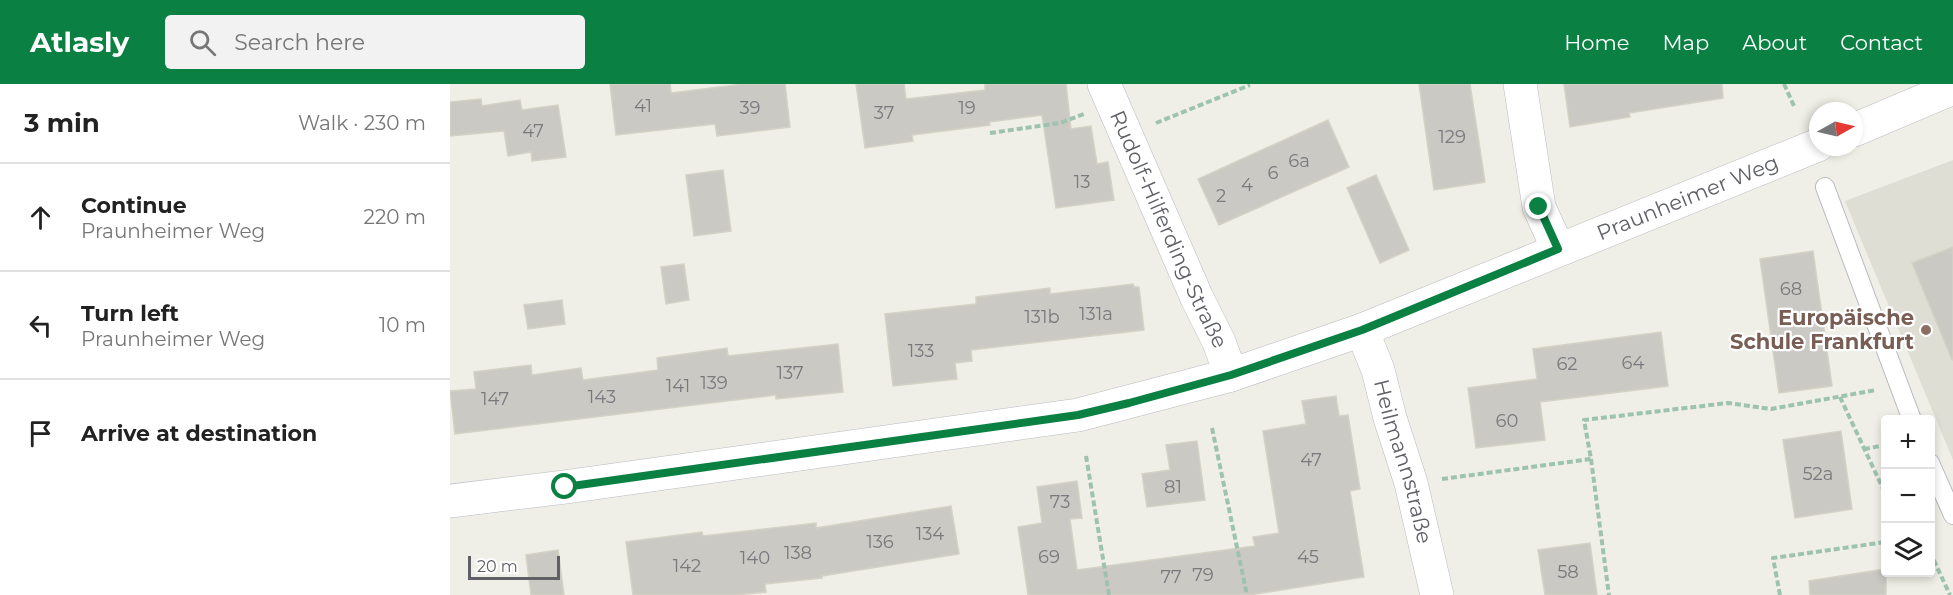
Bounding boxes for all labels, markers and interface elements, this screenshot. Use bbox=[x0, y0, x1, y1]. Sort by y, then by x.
search box bbox=[165, 15, 585, 69]
text: Atlasly bbox=[30, 25, 129, 59]
icon: search bbox=[186, 26, 219, 59]
text: Search here bbox=[234, 29, 365, 56]
text: Home bbox=[1564, 30, 1629, 55]
text: Map bbox=[1662, 30, 1709, 55]
text: About bbox=[1742, 30, 1807, 55]
text: Contact bbox=[1840, 30, 1923, 55]
house number: 41 bbox=[634, 95, 652, 117]
house number: 39 bbox=[739, 97, 761, 119]
house number: 19 bbox=[958, 97, 976, 119]
house number: 37 bbox=[874, 102, 894, 124]
north arrow bbox=[1809, 102, 1863, 156]
street label: Rudolf-Hilferding-Straße bbox=[1105, 106, 1233, 352]
text: 3 min bbox=[24, 107, 100, 139]
text: Walk · 230 m bbox=[298, 111, 426, 135]
house number: 47 bbox=[522, 120, 544, 142]
house number: 129 bbox=[1438, 126, 1466, 148]
street label: Praunheimer Weg bbox=[1593, 149, 1782, 245]
house number: 6a bbox=[1288, 150, 1310, 172]
house number: 6 bbox=[1268, 162, 1279, 184]
house number: 13 bbox=[1074, 171, 1090, 193]
house number: 4 bbox=[1241, 174, 1253, 196]
house number: 2 bbox=[1216, 185, 1226, 207]
text: Continue bbox=[81, 192, 187, 219]
route end bbox=[1525, 193, 1551, 219]
icon: ahead bbox=[24, 201, 57, 234]
text: 220 m bbox=[364, 205, 426, 229]
text: Praunheimer Weg bbox=[81, 219, 265, 243]
house number: 68 bbox=[1780, 278, 1802, 300]
text: Turn left bbox=[81, 300, 179, 327]
house number: 131a bbox=[1079, 303, 1113, 325]
place label: Europäische Schule Frankfurt bbox=[1730, 305, 1914, 354]
house number: 131b bbox=[1024, 306, 1060, 328]
icon: left bbox=[24, 309, 57, 342]
text: 10 m bbox=[379, 313, 426, 337]
marker: Europäische Schule Frankfurt bbox=[1919, 323, 1933, 337]
text: Praunheimer Weg bbox=[81, 327, 265, 351]
house number: 133 bbox=[908, 340, 934, 362]
house number: 64 bbox=[1622, 352, 1645, 374]
house number: 62 bbox=[1556, 353, 1578, 375]
house number: 137 bbox=[776, 362, 804, 384]
house number: 139 bbox=[700, 372, 728, 394]
house number: 141 bbox=[666, 375, 690, 397]
street label: Heilmannstraße bbox=[1369, 377, 1438, 546]
house number: 143 bbox=[588, 386, 616, 408]
house number: 147 bbox=[481, 388, 509, 410]
house number: 60 bbox=[1496, 410, 1518, 432]
map controls bbox=[1881, 415, 1935, 577]
button: + bbox=[1881, 415, 1935, 469]
icon: arrive bbox=[24, 417, 57, 450]
text: Arrive at destination bbox=[81, 420, 317, 447]
house number: 47 bbox=[1300, 449, 1322, 471]
house number: 52a bbox=[1803, 463, 1833, 485]
button: − bbox=[1881, 469, 1935, 523]
route start bbox=[551, 473, 577, 499]
house number: 81 bbox=[1164, 476, 1182, 498]
house number: 73 bbox=[1050, 491, 1070, 513]
house number: 134 bbox=[916, 523, 944, 545]
button: layers bbox=[1881, 523, 1935, 577]
house number: 136 bbox=[866, 531, 894, 553]
house number: 138 bbox=[784, 542, 812, 564]
house number: 69 bbox=[1038, 546, 1060, 568]
house number: 45 bbox=[1297, 546, 1319, 568]
house number: 140 bbox=[740, 547, 770, 569]
scale bar bbox=[468, 553, 560, 580]
house number: 142 bbox=[673, 555, 701, 577]
text: 20 m bbox=[477, 557, 518, 576]
house number: 58 bbox=[1557, 561, 1579, 583]
house number: 79 bbox=[1192, 564, 1214, 586]
house number: 77 bbox=[1160, 566, 1182, 588]

